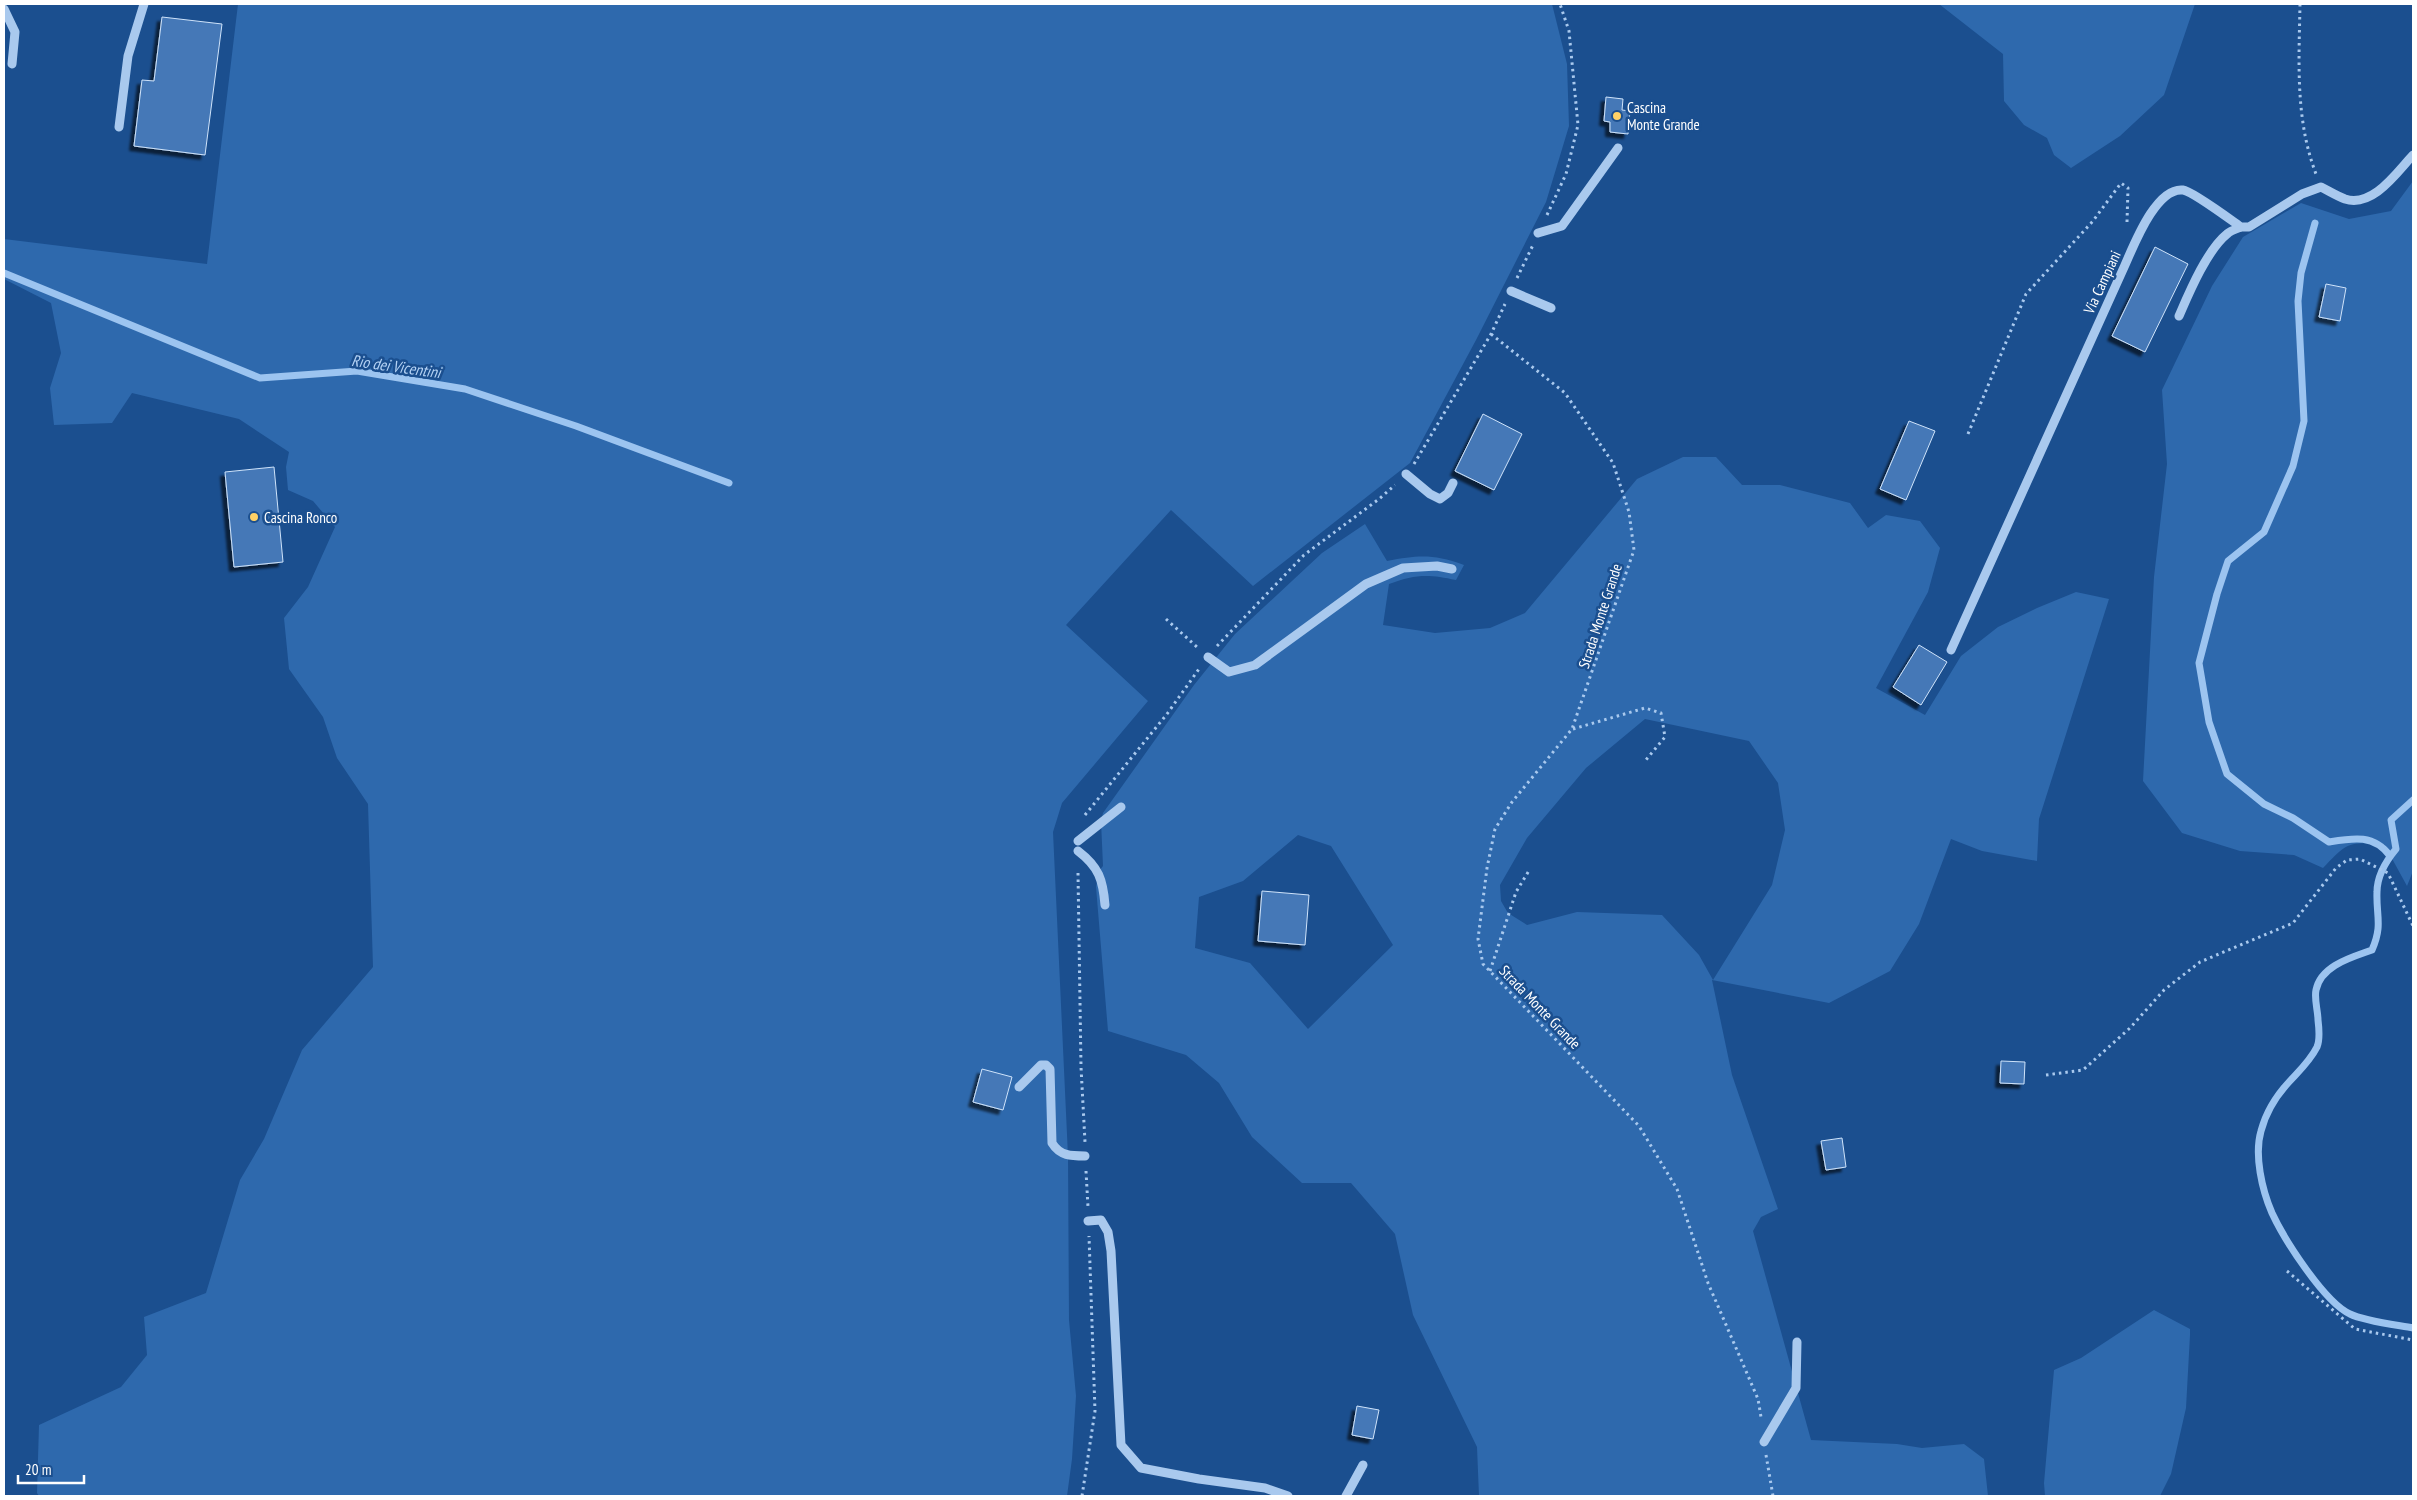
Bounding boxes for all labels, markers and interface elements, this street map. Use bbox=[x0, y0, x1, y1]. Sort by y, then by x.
place label: Cascina Monte Grande bbox=[1627, 98, 1700, 134]
marker: Cascina Monte Grande bbox=[1611, 110, 1623, 122]
street label: Via Campiani bbox=[2079, 247, 2125, 317]
water label: Rio dei Vicentini bbox=[350, 350, 444, 383]
place label: Cascina Ronco bbox=[264, 508, 337, 527]
marker: Cascina Ronco bbox=[248, 511, 260, 523]
street label: Strada Monte Grande bbox=[1574, 561, 1626, 671]
street label: Strada Monte Grande bbox=[1495, 961, 1585, 1053]
scale bar bbox=[18, 1452, 84, 1484]
text: 20 m bbox=[25, 1460, 51, 1479]

